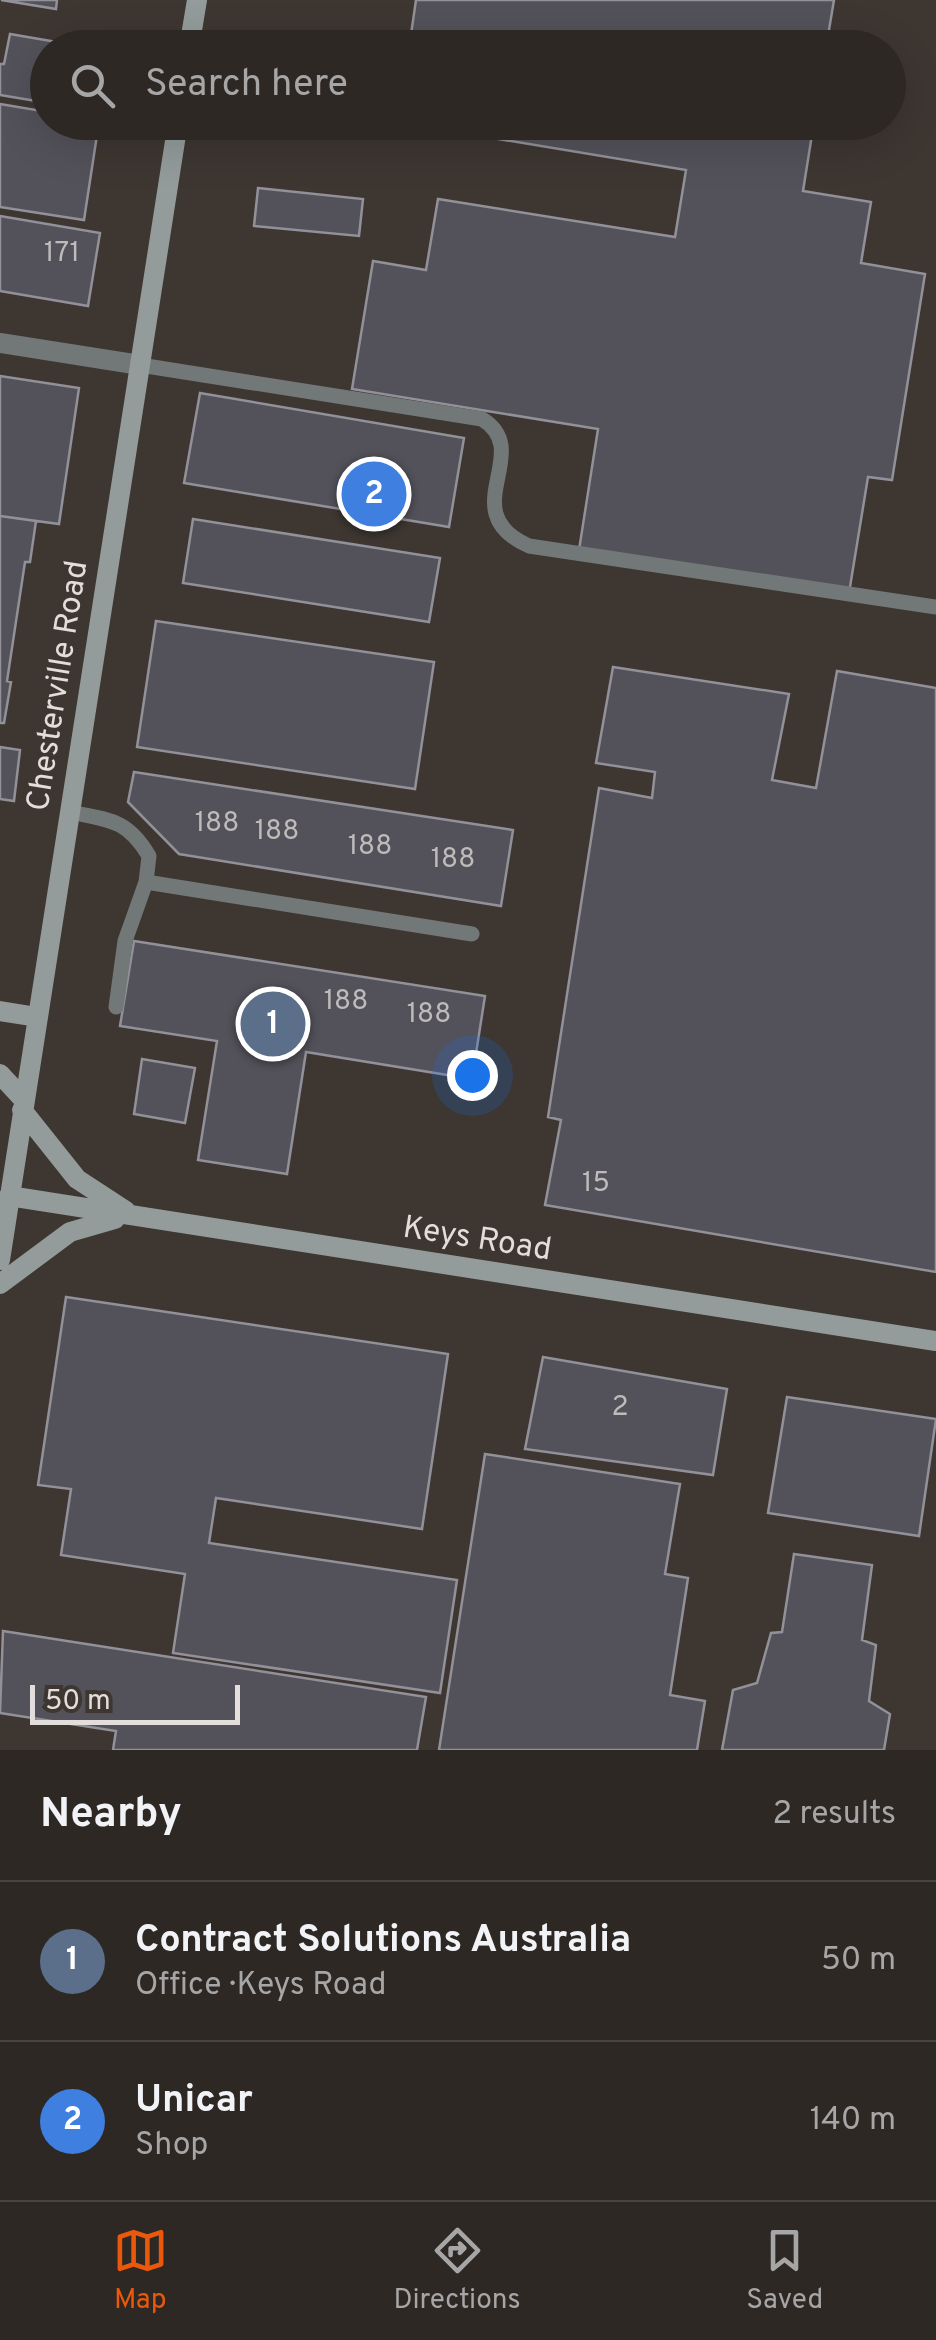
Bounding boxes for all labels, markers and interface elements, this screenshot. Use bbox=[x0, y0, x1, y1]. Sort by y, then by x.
search box bbox=[30, 30, 906, 140]
icon: search bbox=[65, 58, 120, 113]
text: Search here bbox=[145, 61, 348, 110]
house number: 171 bbox=[44, 236, 80, 272]
pin: 2 bbox=[342, 456, 406, 532]
street label: Chesterville Road bbox=[19, 558, 99, 814]
house number: 188 bbox=[195, 806, 239, 842]
house number: 188 bbox=[255, 814, 299, 850]
house number: 188 bbox=[348, 829, 392, 865]
house number: 188 bbox=[431, 842, 475, 878]
house number: 188 bbox=[324, 984, 368, 1020]
pin: 1 bbox=[240, 986, 306, 1062]
house number: 188 bbox=[407, 997, 451, 1033]
your location bbox=[447, 1050, 498, 1101]
house number: 15 bbox=[582, 1166, 610, 1202]
street label: Keys Road bbox=[400, 1209, 554, 1271]
house number: 2 bbox=[611, 1390, 629, 1426]
scale bar bbox=[30, 1680, 240, 1724]
text: 50 m bbox=[45, 1684, 111, 1720]
text: Nearby bbox=[40, 1789, 182, 1842]
text: 2 results bbox=[772, 1795, 896, 1835]
text: Contract Solutions Australia bbox=[135, 1917, 631, 1966]
text: 1 bbox=[66, 1941, 79, 1981]
text: 50 m bbox=[821, 1941, 896, 1981]
text: Office · Keys Road bbox=[135, 1966, 386, 2006]
text: Unicar bbox=[135, 2077, 253, 2126]
text: 2 bbox=[63, 2101, 82, 2141]
text: 140 m bbox=[810, 2101, 896, 2141]
text: Shop bbox=[135, 2126, 208, 2166]
tab: Map bbox=[113, 2223, 168, 2319]
tab: Directions bbox=[393, 2223, 521, 2319]
tab: Saved bbox=[746, 2223, 823, 2319]

